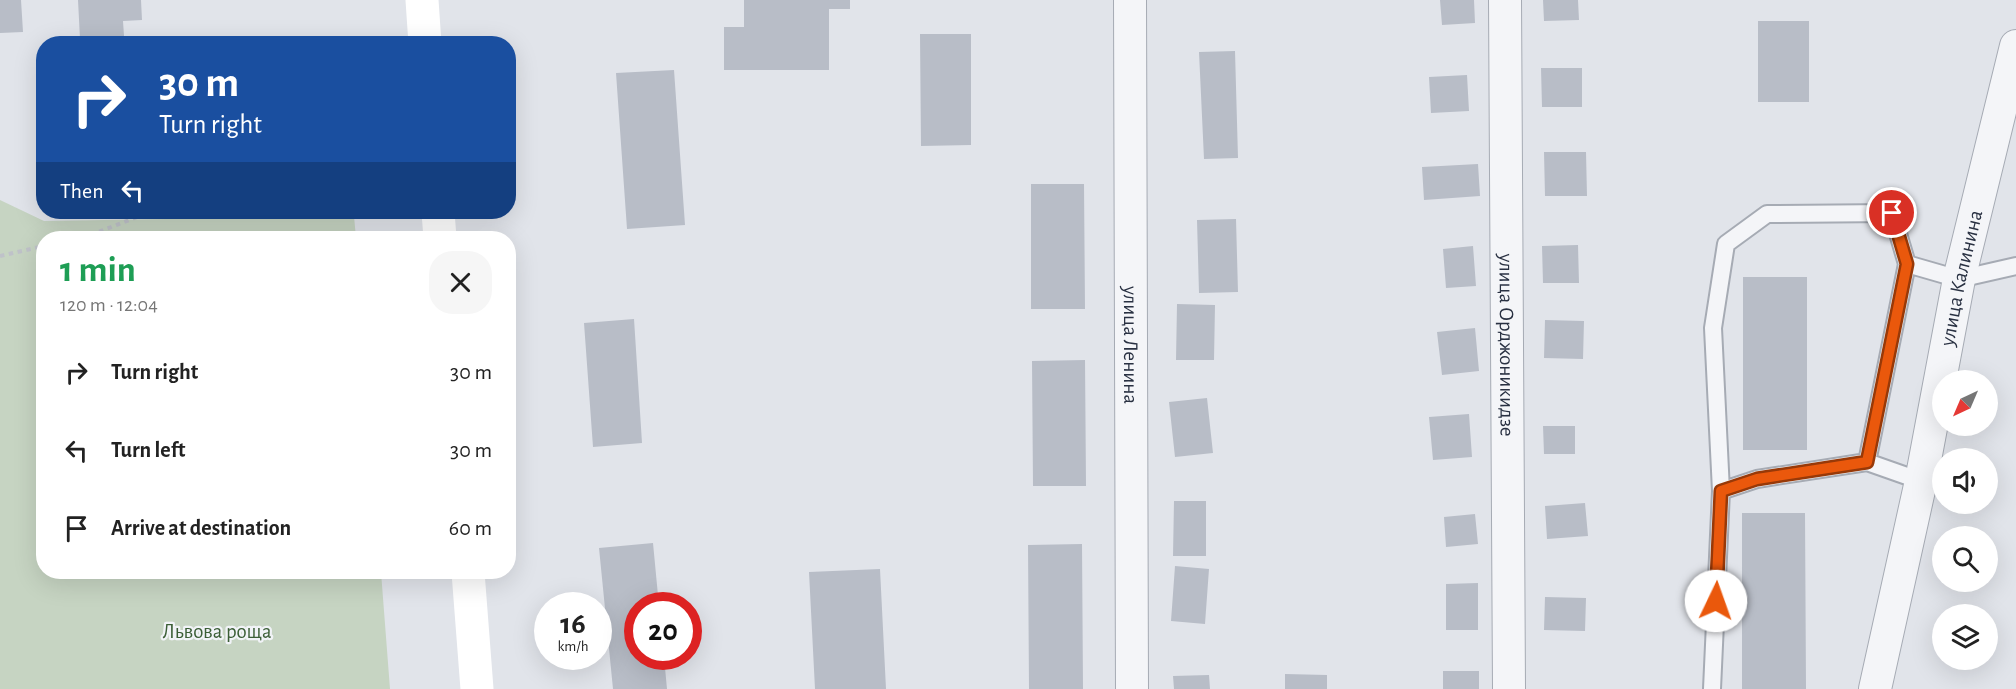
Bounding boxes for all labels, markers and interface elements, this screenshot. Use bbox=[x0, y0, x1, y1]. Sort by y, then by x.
icon: right bbox=[60, 60, 138, 138]
text: 30 m bbox=[159, 62, 239, 104]
text: Turn right bbox=[159, 111, 262, 138]
icon: left bbox=[116, 174, 149, 207]
text: Then bbox=[60, 180, 104, 202]
pin bbox=[1866, 187, 1917, 238]
icon: arrive bbox=[1875, 196, 1908, 229]
street label: улица Калинина bbox=[1936, 208, 1987, 349]
button: close bbox=[429, 251, 492, 314]
text: 1 min bbox=[60, 252, 136, 288]
street label: улица Орджоникидзе bbox=[1495, 252, 1518, 437]
street label: улица Ленина bbox=[1120, 285, 1141, 404]
text: 120 m · 12:04 bbox=[60, 295, 158, 315]
icon: right bbox=[60, 356, 93, 389]
text: Turn right bbox=[111, 361, 198, 383]
text: 30 m bbox=[450, 361, 492, 383]
north arrow bbox=[1932, 370, 1998, 436]
map controls bbox=[1932, 370, 1998, 670]
icon: left bbox=[60, 434, 93, 467]
text: Turn left bbox=[111, 439, 185, 461]
text: 30 m bbox=[450, 439, 492, 461]
button: sound bbox=[1932, 448, 1998, 514]
icon: arrive bbox=[60, 512, 93, 545]
text: Arrive at destination bbox=[111, 517, 291, 539]
text: 60 m bbox=[449, 517, 492, 539]
button: search bbox=[1932, 526, 1998, 592]
position arrow bbox=[1684, 569, 1748, 633]
speed limit sign: 20 bbox=[624, 592, 702, 670]
button: layers bbox=[1932, 604, 1998, 670]
text: 16 bbox=[560, 609, 586, 639]
park label: Львова роща bbox=[162, 621, 272, 642]
text: km/h bbox=[558, 639, 588, 654]

